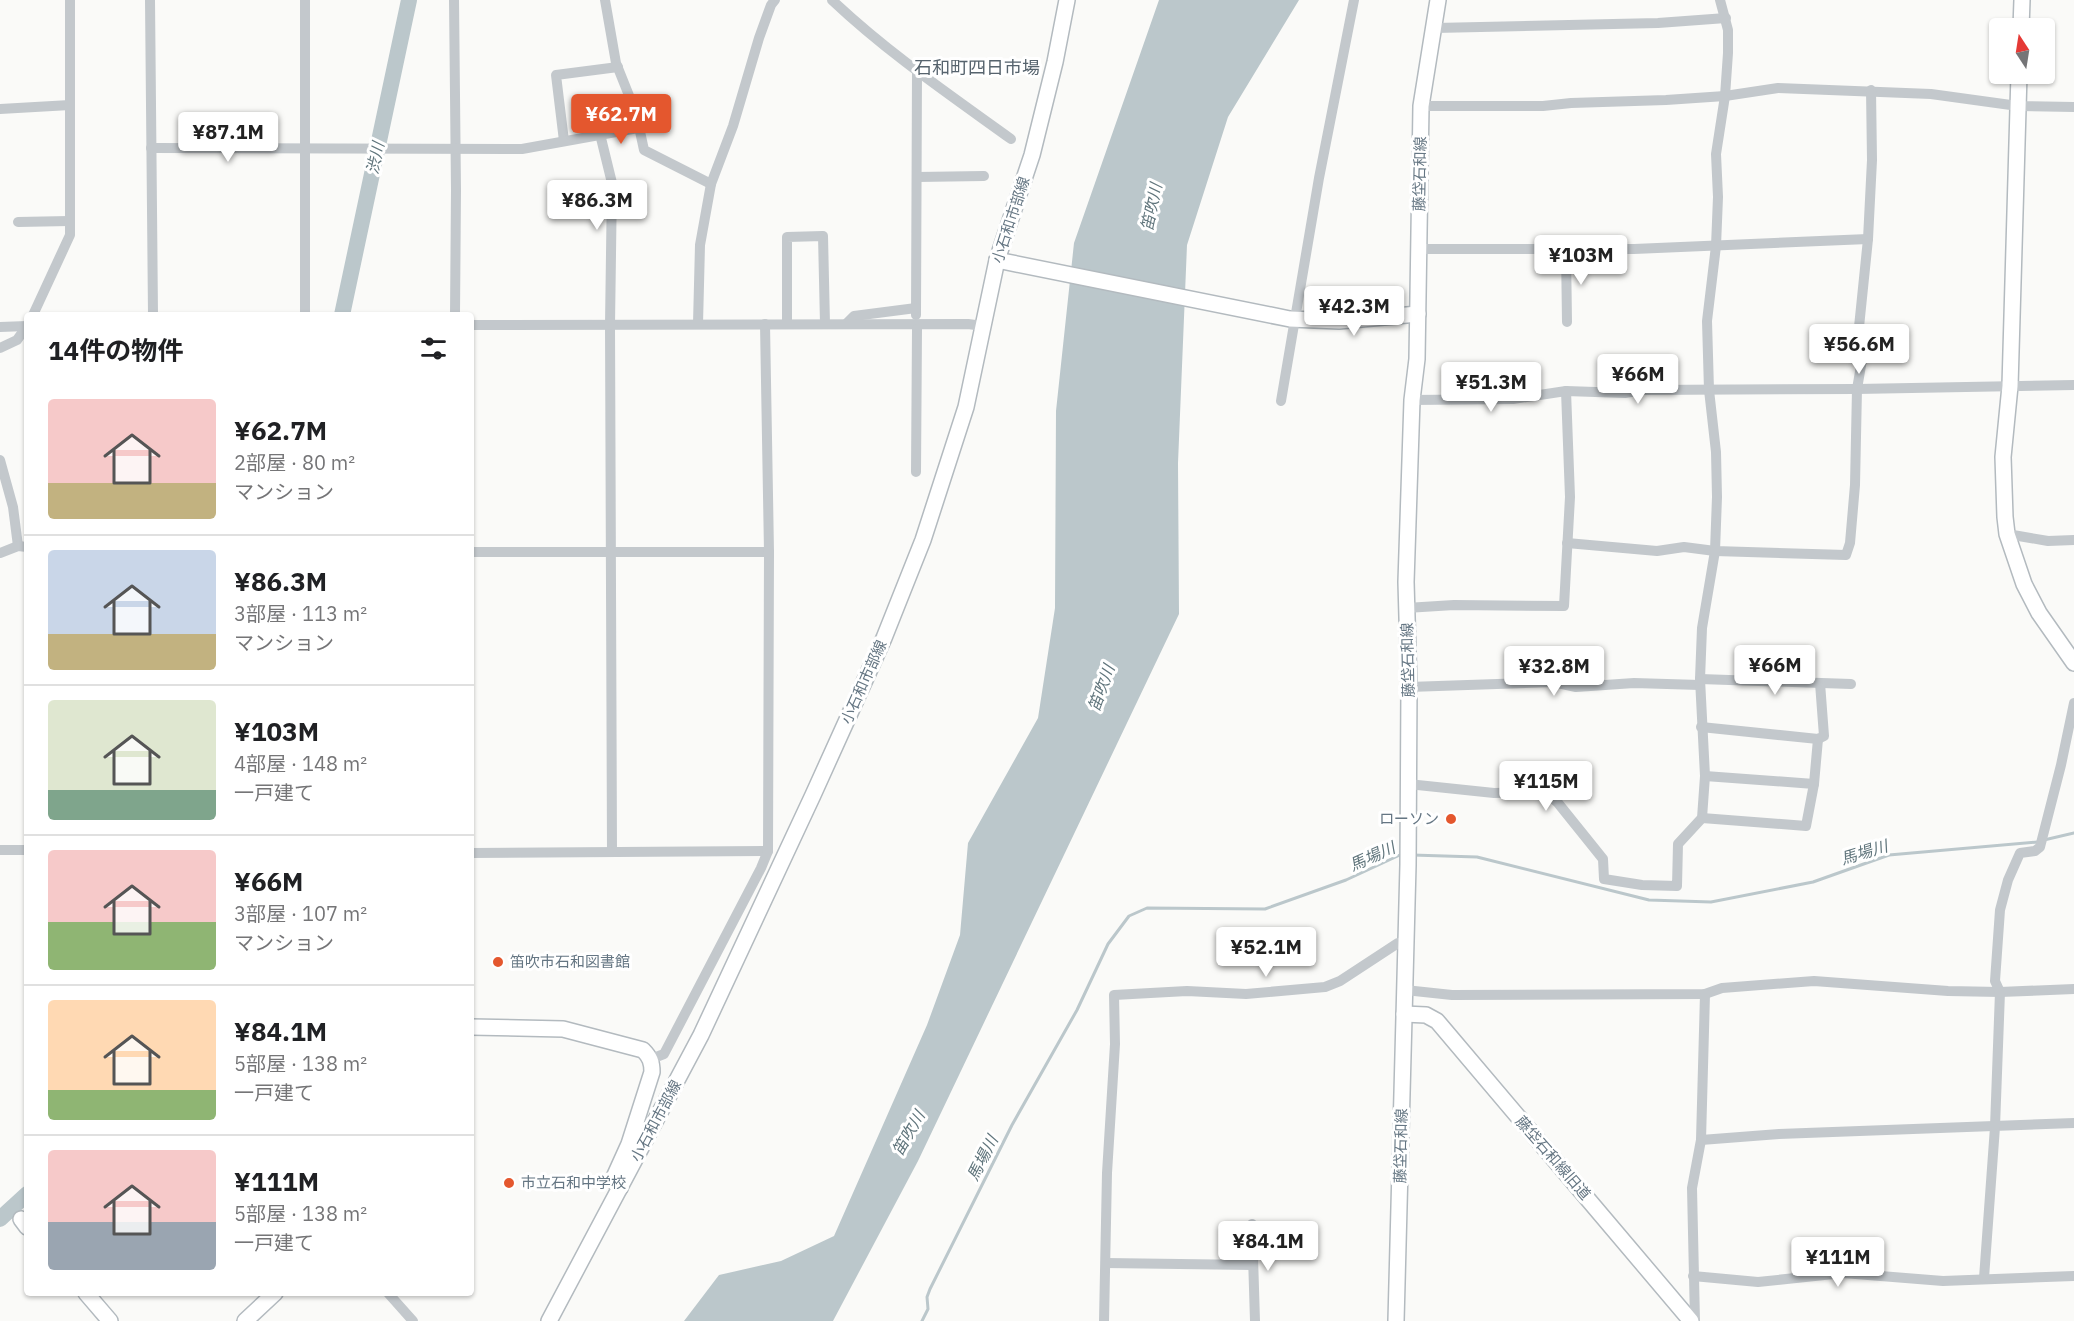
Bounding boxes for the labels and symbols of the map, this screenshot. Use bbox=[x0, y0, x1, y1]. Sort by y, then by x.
north arrow bbox=[1989, 18, 2055, 84]
district label: 石和町四日市場 bbox=[914, 56, 1040, 79]
pin: ¥62.7M bbox=[572, 94, 670, 145]
pin: ¥87.1M bbox=[179, 112, 277, 163]
street label: 藤垈石和線 bbox=[1409, 136, 1430, 212]
water label: 渋川 bbox=[362, 138, 389, 176]
street label: 小石和市部線 bbox=[988, 174, 1033, 266]
water label: 笛吹川 bbox=[1136, 179, 1166, 233]
pin: ¥86.3M bbox=[548, 180, 646, 231]
pin: ¥103M bbox=[1539, 235, 1623, 286]
pin: ¥42.3M bbox=[1305, 286, 1403, 337]
pin: ¥56.6M bbox=[1810, 324, 1908, 375]
pin: ¥66M bbox=[1602, 354, 1674, 405]
pin: ¥51.3M bbox=[1442, 362, 1540, 413]
street label: 藤垈石和線 bbox=[1397, 622, 1418, 698]
street label: 小石和市部線 bbox=[837, 637, 891, 727]
pin: ¥66M bbox=[1739, 645, 1811, 696]
pin: ¥32.8M bbox=[1505, 646, 1603, 697]
water label: 笛吹川 bbox=[1083, 660, 1119, 714]
pin: ¥115M bbox=[1504, 761, 1588, 812]
place label: ローソン bbox=[1379, 809, 1439, 828]
marker: ローソン bbox=[1444, 812, 1458, 826]
water label: 馬場川 bbox=[1838, 835, 1892, 869]
water label: 馬場川 bbox=[1346, 836, 1400, 875]
pin: ¥52.1M bbox=[1217, 927, 1315, 978]
place label: 笛吹市石和図書館 bbox=[510, 952, 630, 971]
marker: 笛吹市石和図書館 bbox=[491, 955, 505, 969]
street label: 小石和市部線 bbox=[626, 1077, 685, 1165]
water label: 笛吹川 bbox=[887, 1105, 930, 1159]
street label: 藤垈石和線 bbox=[1390, 1108, 1411, 1184]
street label: 藤垈石和線旧道 bbox=[1512, 1112, 1595, 1204]
water label: 馬場川 bbox=[962, 1130, 1003, 1184]
place label: 市立石和中学校 bbox=[521, 1173, 626, 1192]
marker: 市立石和中学校 bbox=[502, 1176, 516, 1190]
pin: ¥84.1M bbox=[1219, 1221, 1317, 1272]
pin: ¥111M bbox=[1796, 1237, 1880, 1288]

